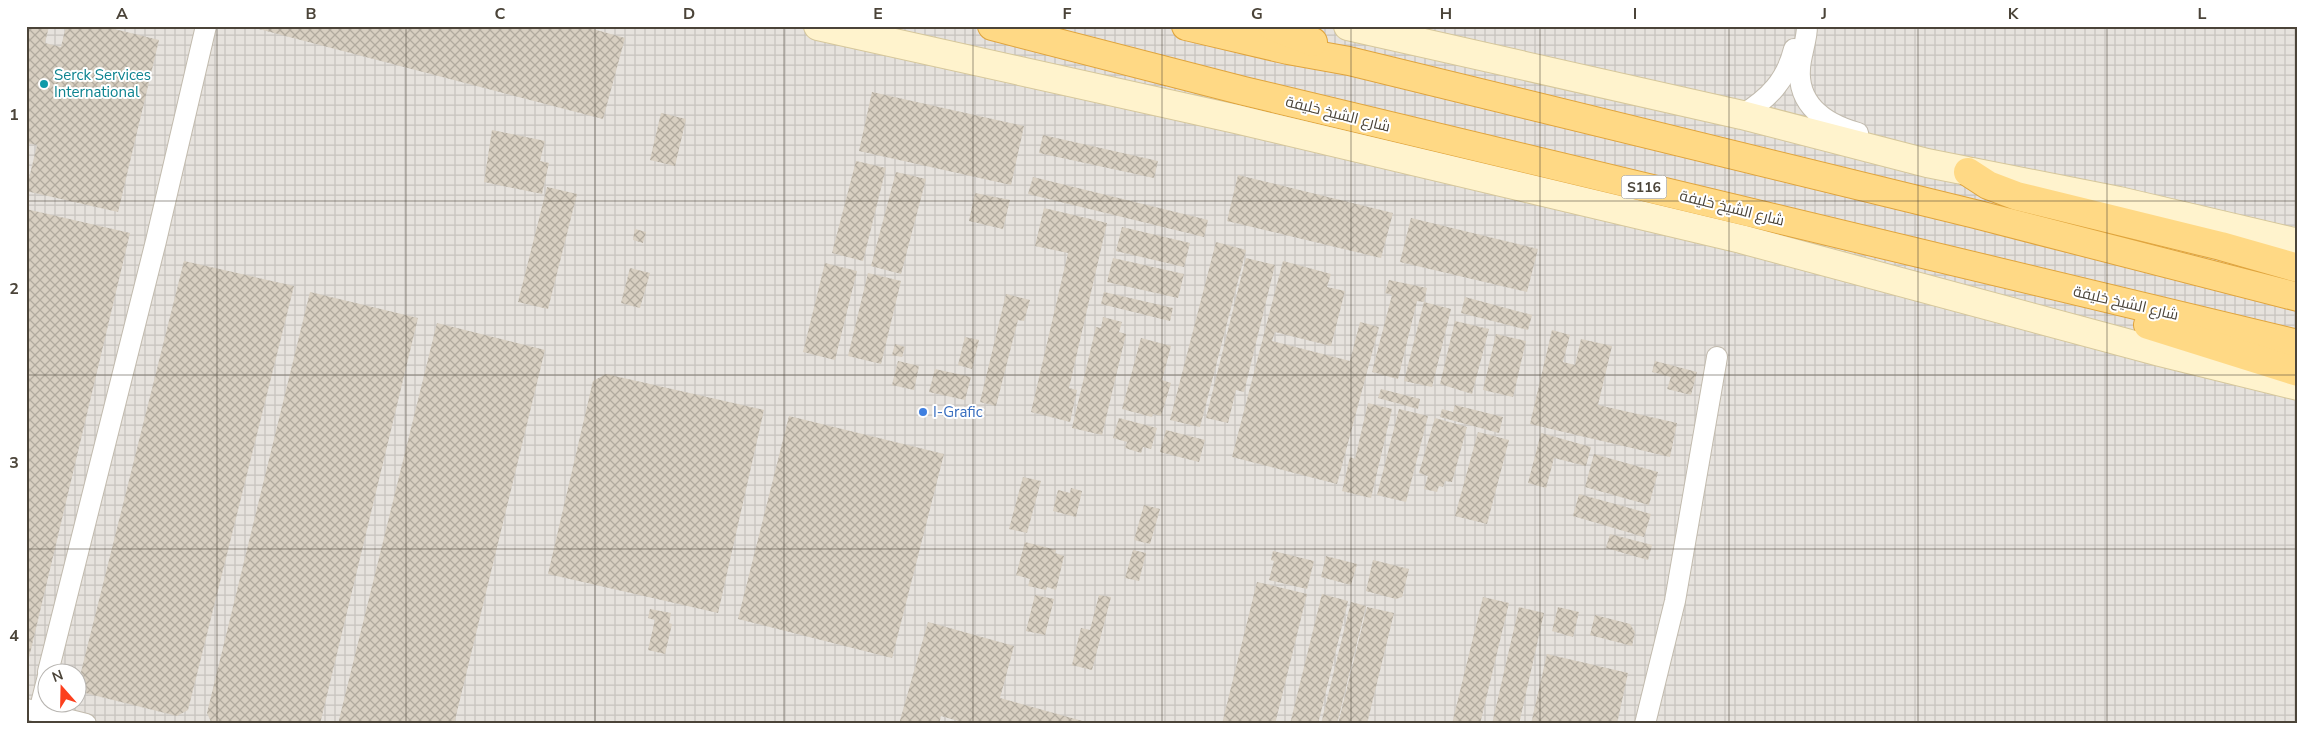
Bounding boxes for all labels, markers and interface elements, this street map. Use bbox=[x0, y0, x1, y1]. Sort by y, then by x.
text: A bbox=[116, 3, 128, 25]
text: B bbox=[305, 3, 317, 25]
text: C bbox=[495, 3, 506, 25]
text: D bbox=[683, 3, 695, 25]
text: E bbox=[873, 3, 883, 25]
text: F bbox=[1063, 3, 1072, 25]
text: G bbox=[1251, 3, 1263, 25]
text: H bbox=[1440, 3, 1452, 25]
text: I bbox=[1633, 3, 1637, 25]
text: J bbox=[1820, 3, 1827, 25]
text: K bbox=[2008, 3, 2020, 25]
text: L bbox=[2198, 3, 2207, 25]
place label: Serck Services International bbox=[54, 65, 151, 102]
marker: Serck Services International bbox=[38, 78, 50, 90]
street label: شارع الشيخ خليفة bbox=[1283, 91, 1392, 138]
text: 1 bbox=[9, 104, 19, 126]
road number: S116 bbox=[1622, 176, 1666, 198]
street label: شارع الشيخ خليفة bbox=[1677, 185, 1786, 232]
text: 2 bbox=[9, 278, 19, 300]
street label: شارع الشيخ خليفة bbox=[2071, 281, 2181, 326]
place label: I-Grafic bbox=[933, 402, 983, 422]
marker: I-Grafic bbox=[917, 406, 929, 418]
text: 3 bbox=[9, 452, 19, 474]
text: 4 bbox=[9, 625, 19, 647]
north arrow bbox=[38, 662, 88, 712]
text: N bbox=[50, 666, 66, 687]

